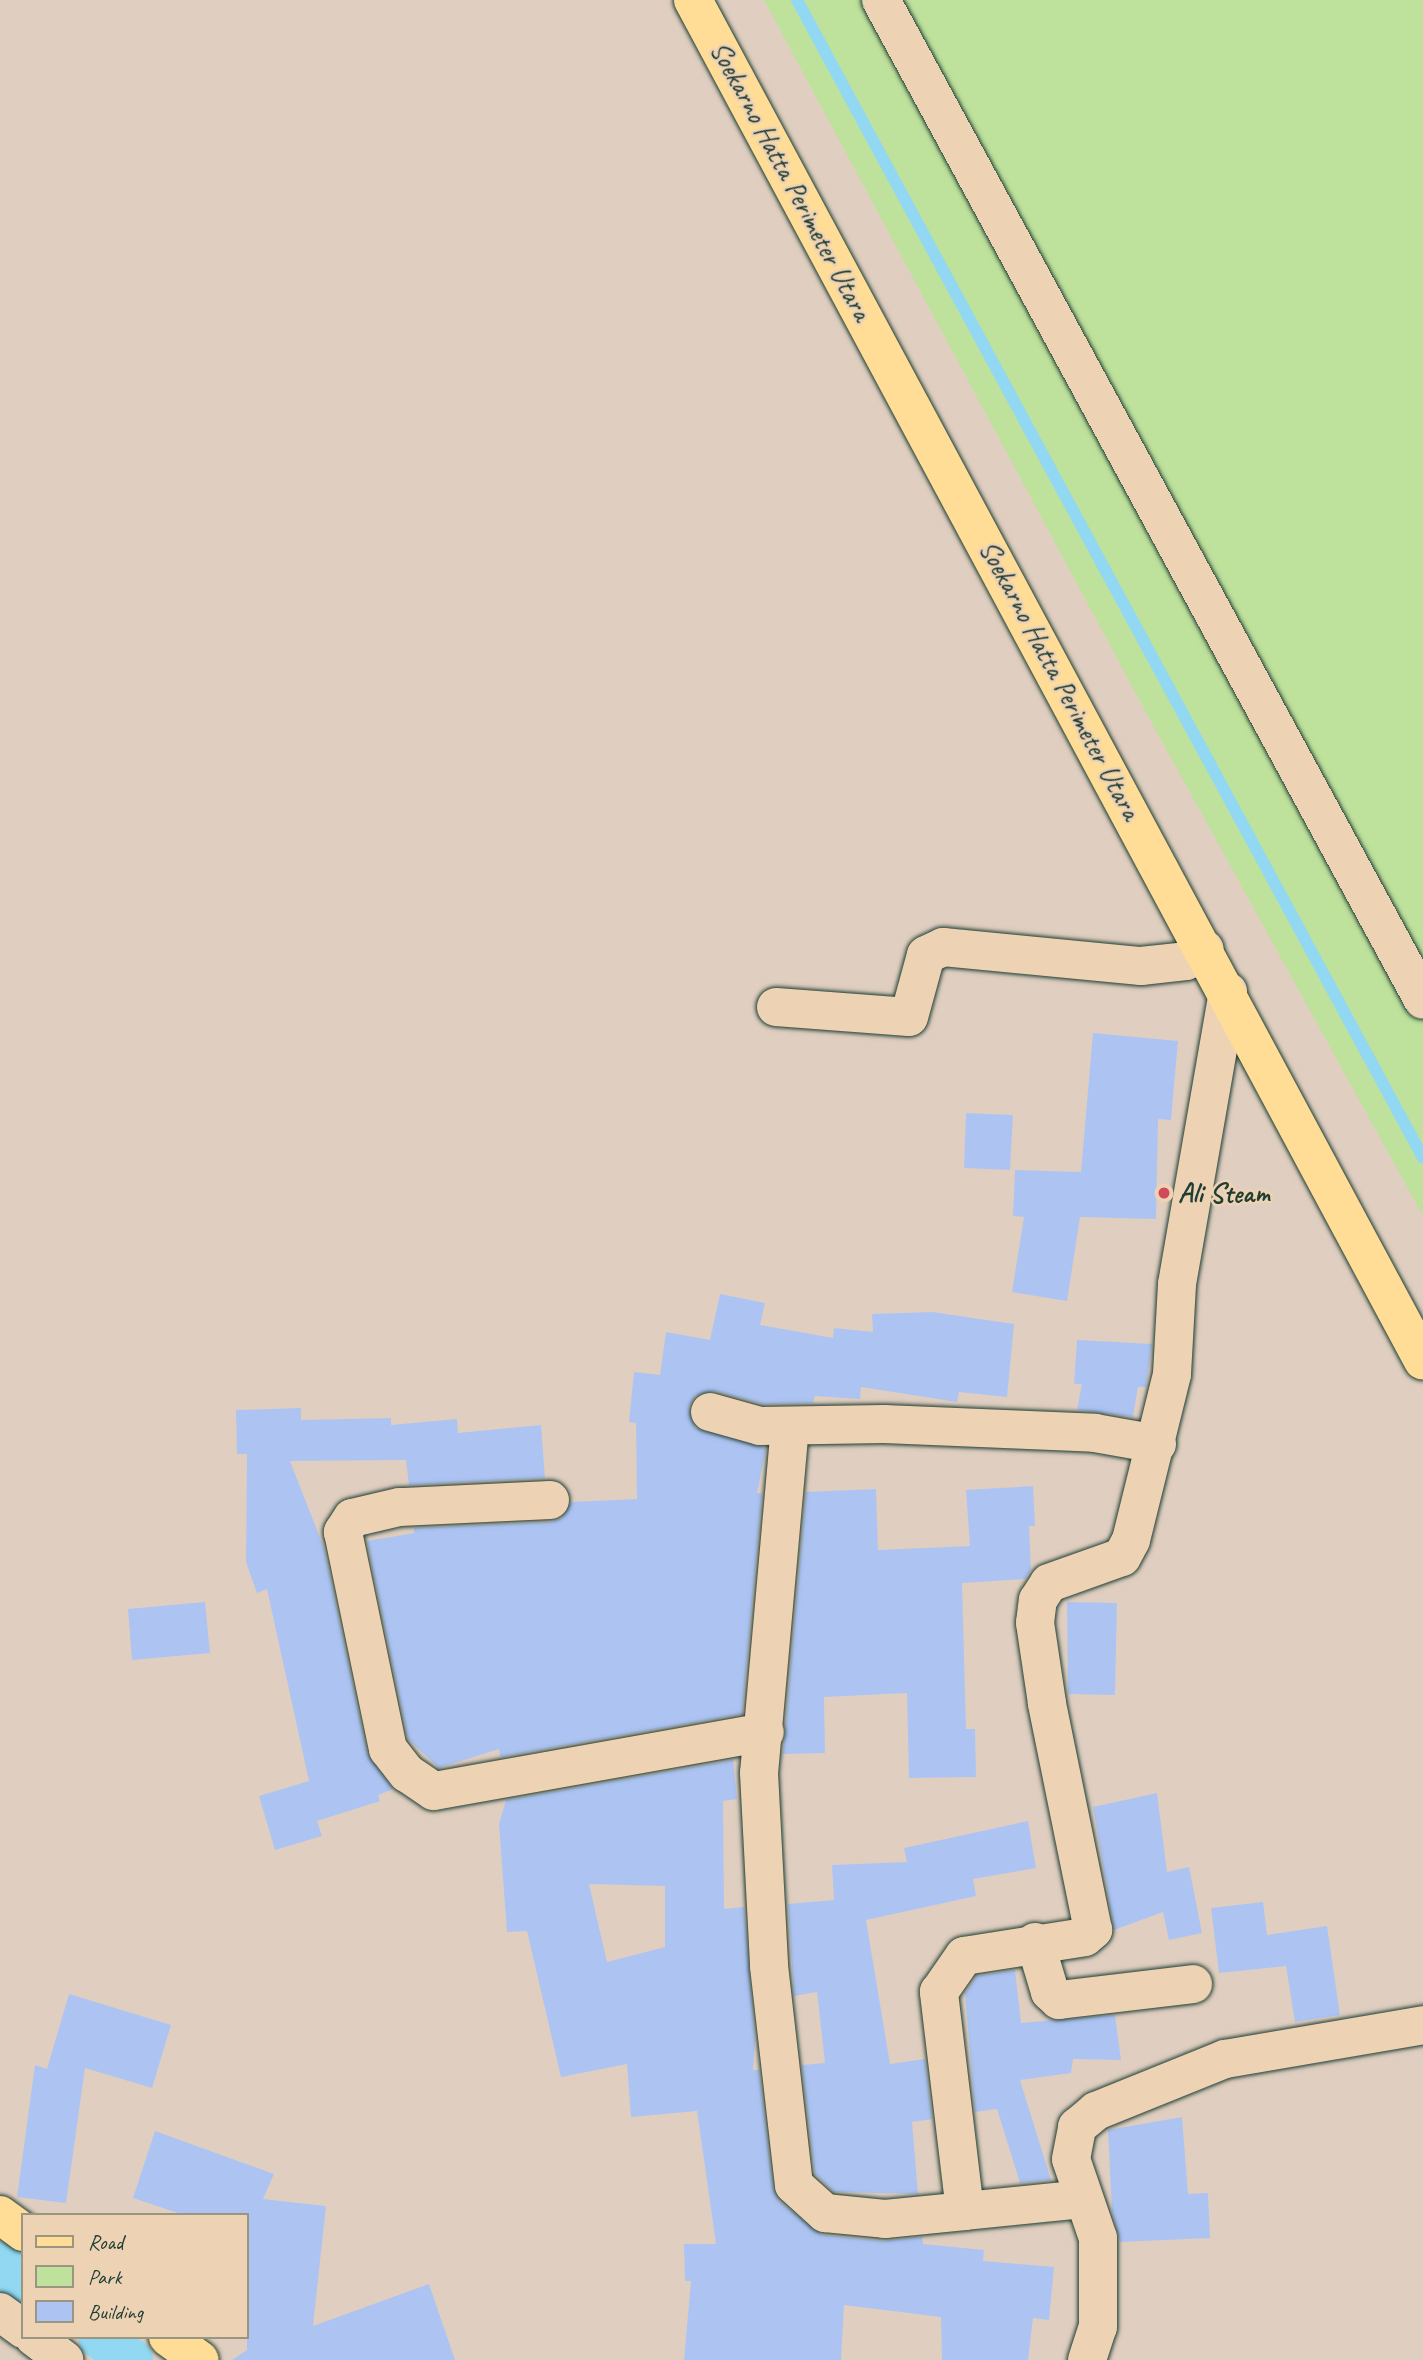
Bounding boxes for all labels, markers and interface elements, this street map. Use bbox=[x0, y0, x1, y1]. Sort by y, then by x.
street label: Soekarno Hatta Perimeter Utara bbox=[702, 35, 880, 327]
street label: Soekarno Hatta Perimeter Utara bbox=[971, 534, 1149, 826]
place label: Ali Steam bbox=[1178, 1176, 1271, 1210]
marker: Ali Steam bbox=[1156, 1185, 1172, 1201]
legend bbox=[21, 2213, 248, 2339]
text: Road bbox=[88, 2229, 123, 2255]
text: Park bbox=[88, 2264, 121, 2290]
text: Building bbox=[88, 2299, 143, 2325]

